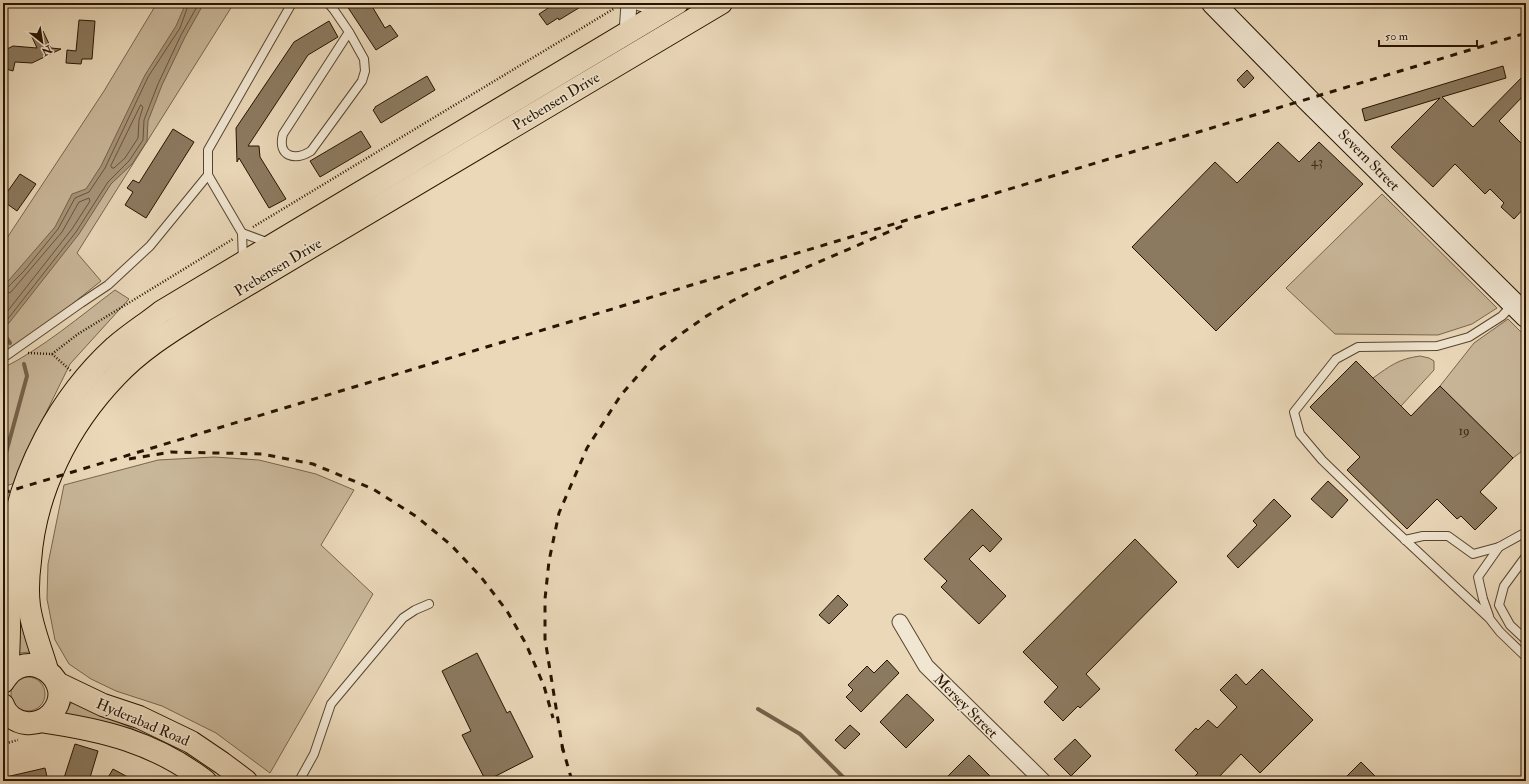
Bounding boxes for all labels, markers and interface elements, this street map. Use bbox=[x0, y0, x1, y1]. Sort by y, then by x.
north arrow bbox=[22, 22, 62, 62]
scale bar bbox=[1379, 22, 1477, 48]
text: 50 m bbox=[1385, 29, 1409, 44]
text: N bbox=[38, 42, 55, 59]
street label: Prebensen Drive bbox=[509, 68, 603, 135]
street label: Severn Street bbox=[1334, 125, 1404, 195]
house number: 43 bbox=[1311, 154, 1323, 170]
street label: Prebensen Drive bbox=[231, 234, 325, 301]
house number: 19 bbox=[1458, 423, 1470, 439]
street label: Mersey Street bbox=[929, 670, 1002, 743]
street label: Hyderabad Road bbox=[93, 694, 193, 751]

